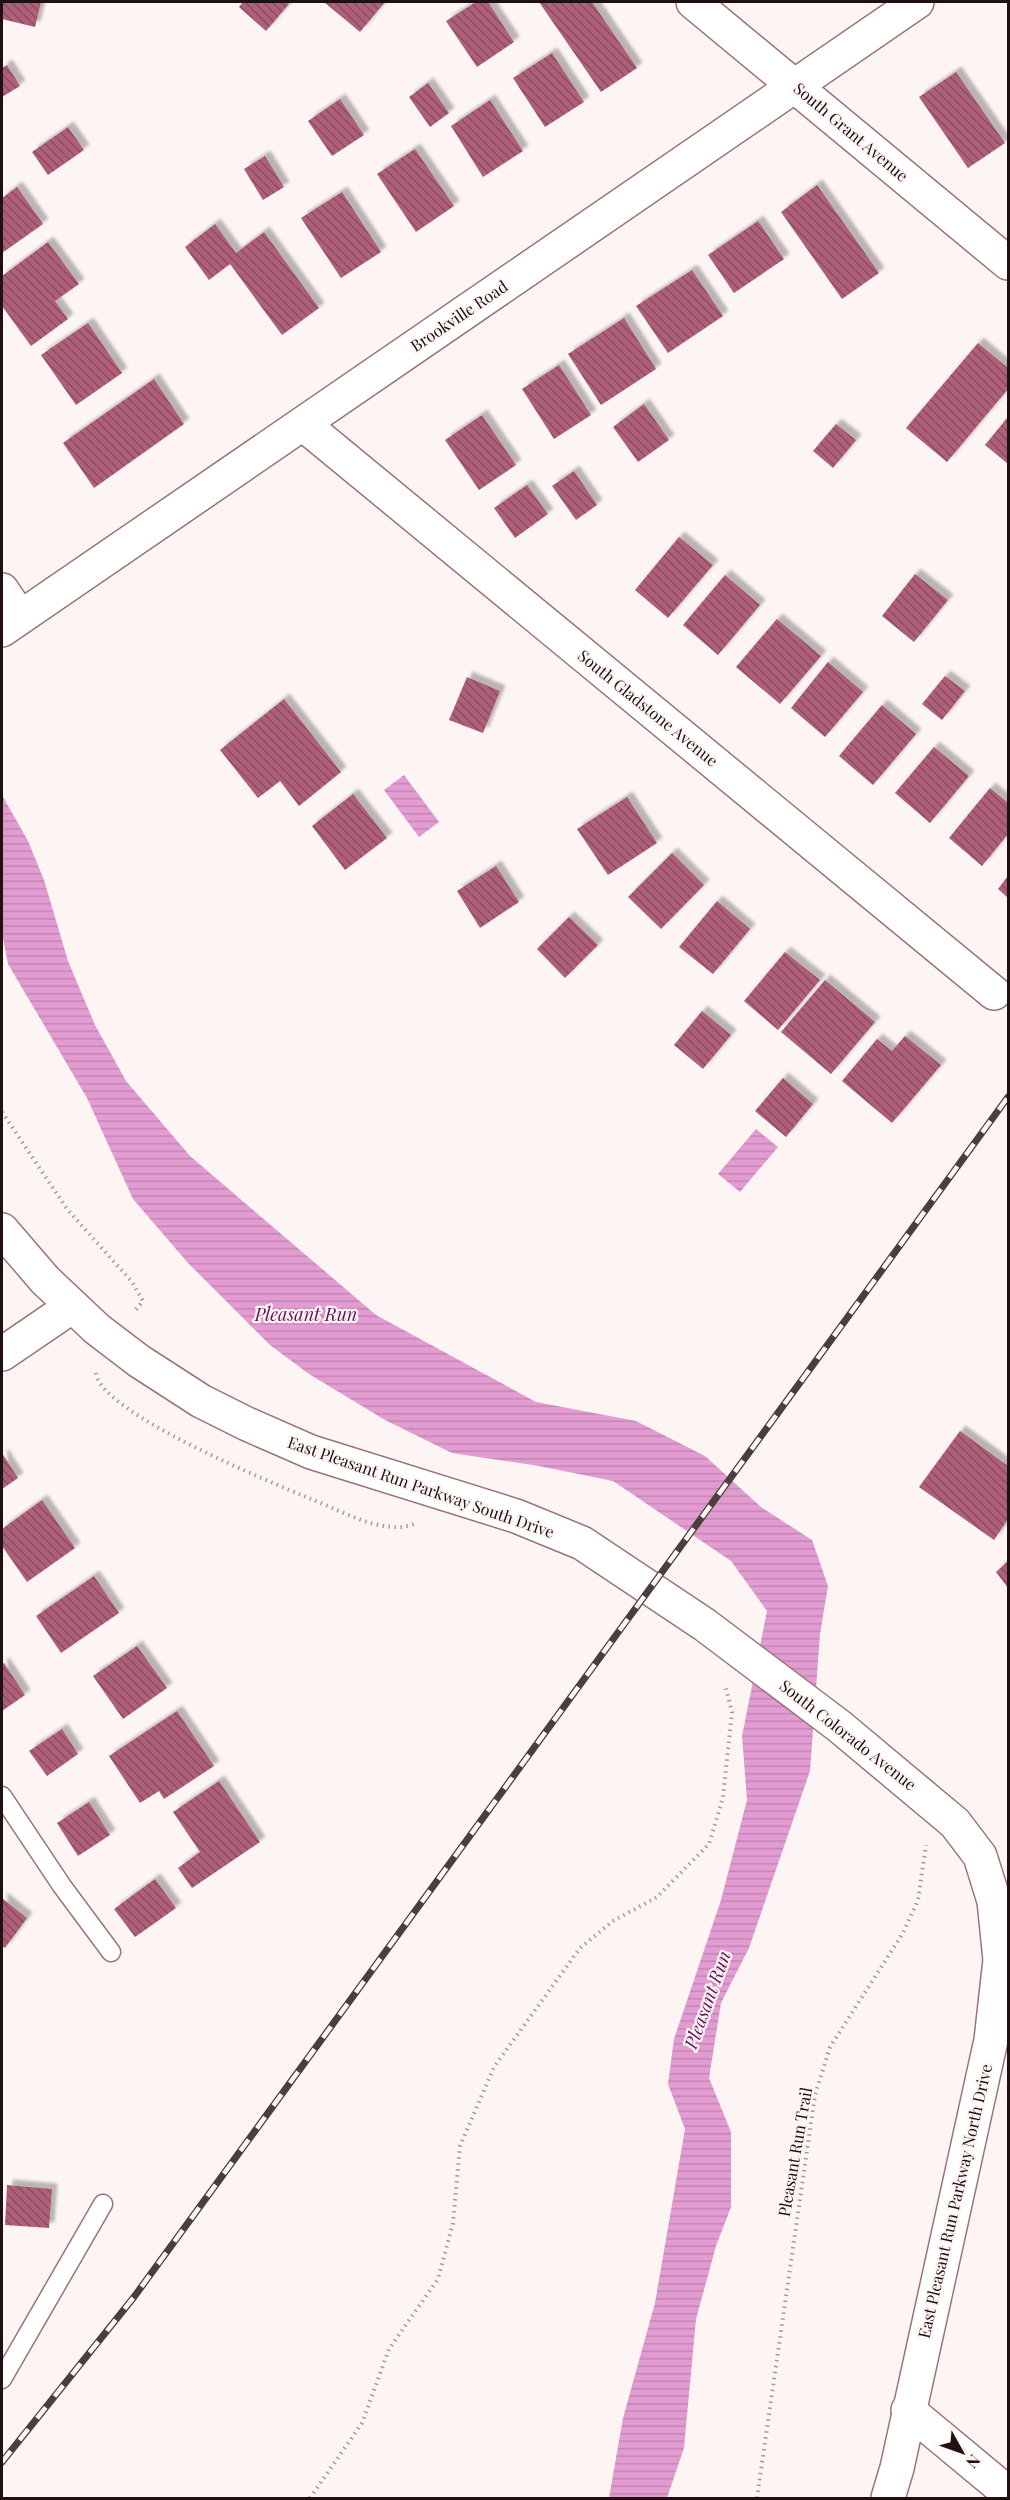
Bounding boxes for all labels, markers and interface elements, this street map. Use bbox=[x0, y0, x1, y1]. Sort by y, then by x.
street label: South Grant Avenue bbox=[790, 78, 913, 186]
street label: Brookville Road bbox=[406, 275, 511, 356]
street label: South Gladstone Avenue bbox=[574, 645, 723, 771]
water label: Pleasant Run bbox=[254, 1302, 357, 1326]
street label: East Pleasant Run Parkway South Drive bbox=[285, 1431, 557, 1542]
street label: South Colorado Avenue bbox=[776, 1675, 921, 1795]
water label: Pleasant Run bbox=[678, 1947, 736, 2053]
street label: East Pleasant Run Parkway North Drive bbox=[913, 2062, 996, 2340]
street label: Pleasant Run Trail bbox=[773, 2085, 816, 2218]
north arrow bbox=[932, 2422, 992, 2482]
text: N bbox=[962, 2451, 986, 2473]

